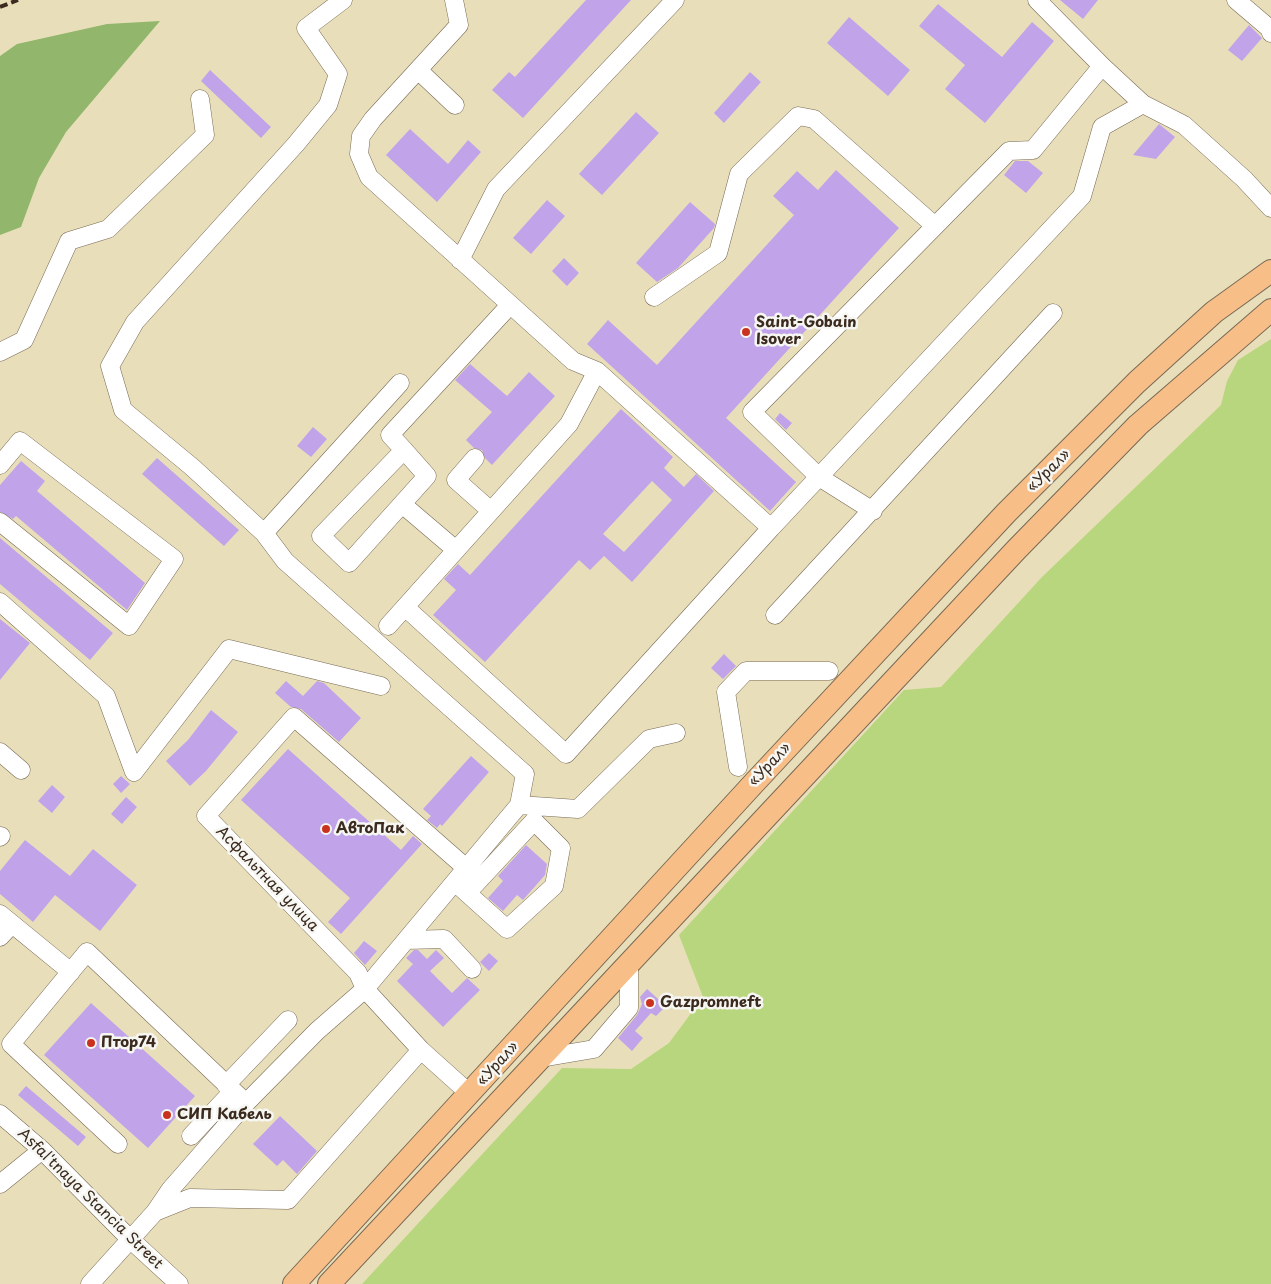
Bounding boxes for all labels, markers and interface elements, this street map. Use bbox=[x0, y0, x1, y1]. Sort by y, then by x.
place label: Saint-Gobain Isover bbox=[756, 314, 857, 349]
marker: Saint-Gobain Isover bbox=[740, 326, 752, 338]
street label: «Урал» bbox=[1024, 446, 1074, 496]
street label: «Урал» bbox=[745, 739, 795, 791]
place label: АвтоПак bbox=[336, 820, 404, 838]
street label: Асфальтная улица bbox=[212, 823, 322, 935]
marker: АвтоПак bbox=[320, 823, 332, 835]
place label: Gazpromneft bbox=[660, 994, 762, 1012]
marker: Gazpromneft bbox=[644, 997, 656, 1009]
place label: Птор74 bbox=[101, 1034, 156, 1052]
marker: Птор74 bbox=[85, 1037, 97, 1049]
street label: «Урал» bbox=[473, 1038, 523, 1090]
place label: СИП Кабель bbox=[177, 1106, 272, 1124]
marker: СИП Кабель bbox=[161, 1109, 173, 1121]
street label: Asfal'tnaya Stancia Street bbox=[14, 1125, 166, 1273]

